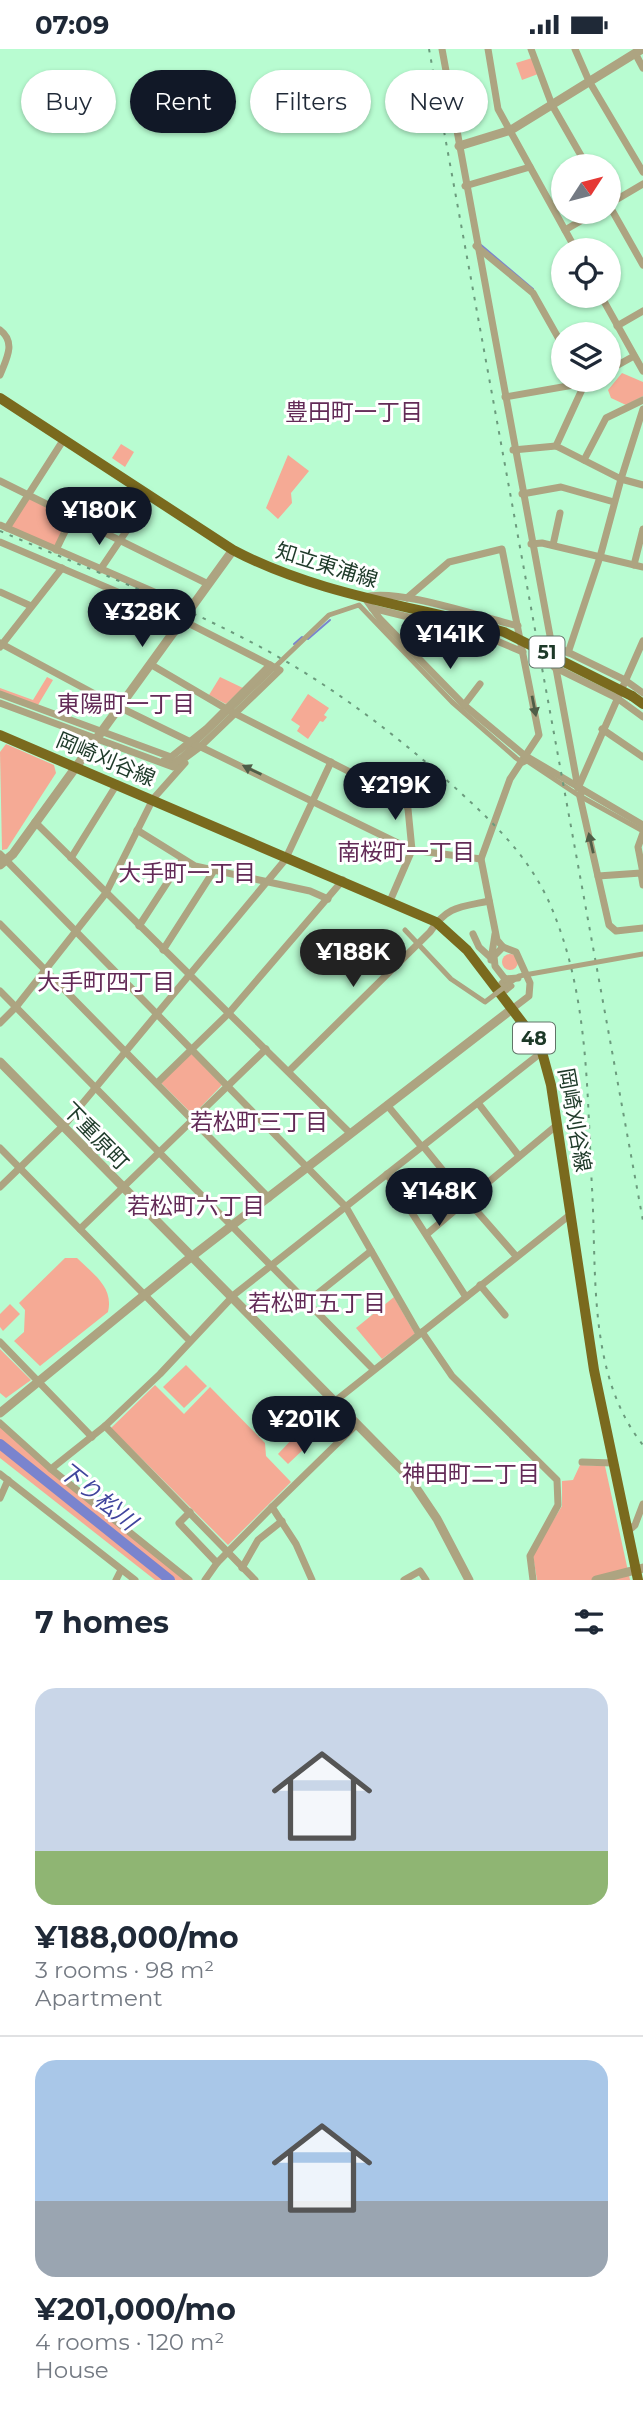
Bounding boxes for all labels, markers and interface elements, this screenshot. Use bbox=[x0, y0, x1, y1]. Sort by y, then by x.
text: 07:09 bbox=[35, 9, 109, 41]
chip: Buy bbox=[21, 70, 116, 133]
chip: Rent bbox=[130, 70, 236, 133]
chip: Filters bbox=[250, 70, 371, 133]
chip: New bbox=[385, 70, 488, 133]
north arrow bbox=[551, 154, 621, 224]
map controls bbox=[551, 154, 621, 392]
button: locate bbox=[551, 238, 621, 308]
button: layers bbox=[551, 322, 621, 392]
district label: 豊田町一丁目 bbox=[285, 398, 423, 426]
pin: ¥180K bbox=[50, 487, 148, 547]
text: ¥180K bbox=[62, 496, 136, 524]
street label: 知立東浦線 bbox=[273, 538, 381, 592]
pin: ¥328K bbox=[93, 589, 191, 649]
text: ¥328K bbox=[104, 598, 180, 626]
pin: ¥141K bbox=[401, 611, 499, 671]
text: ¥141K bbox=[416, 620, 484, 648]
road number: 51 bbox=[530, 637, 564, 667]
district label: 東陽町一丁目 bbox=[57, 690, 195, 718]
one-way arrow bbox=[528, 695, 539, 717]
street label: 岡崎刈谷線 bbox=[53, 727, 159, 791]
pin: ¥219K bbox=[346, 763, 444, 822]
one-way arrow bbox=[242, 765, 262, 776]
text: ¥219K bbox=[359, 771, 431, 799]
one-way arrow bbox=[585, 832, 596, 854]
district label: 南桜町一丁目 bbox=[337, 838, 475, 866]
district label: 大手町一丁目 bbox=[118, 859, 256, 887]
pin: ¥188K bbox=[304, 929, 402, 989]
text: ¥188K bbox=[316, 938, 390, 966]
district label: 大手町四丁目 bbox=[37, 968, 175, 996]
road number: 48 bbox=[513, 1022, 555, 1053]
street label: 岡崎刈谷線 bbox=[554, 1066, 596, 1174]
street label: 下重原町 bbox=[58, 1097, 134, 1175]
district label: 若松町三丁目 bbox=[190, 1108, 328, 1136]
pin: ¥148K bbox=[390, 1169, 488, 1228]
text: ¥148K bbox=[402, 1177, 476, 1205]
district label: 若松町六丁目 bbox=[127, 1192, 265, 1220]
district label: 若松町五丁目 bbox=[248, 1289, 386, 1317]
pin: ¥201K bbox=[255, 1397, 353, 1456]
text: ¥201K bbox=[268, 1405, 340, 1433]
water label: 下り松川 bbox=[53, 1456, 145, 1538]
district label: 神田町二丁目 bbox=[402, 1460, 540, 1488]
icon: filters bbox=[570, 1603, 608, 1641]
text: 7 homes bbox=[35, 1604, 169, 1641]
icon: home bbox=[259, 1733, 385, 1859]
text: ¥188,000/mo bbox=[35, 1919, 239, 1956]
text: 3 rooms · 98 m² bbox=[35, 1956, 214, 1984]
text: Apartment bbox=[35, 1984, 163, 2012]
icon: home bbox=[259, 2105, 385, 2231]
text: ¥201,000/mo bbox=[35, 2291, 236, 2328]
text: 4 rooms · 120 m² bbox=[35, 2328, 224, 2356]
text: House bbox=[35, 2356, 109, 2384]

